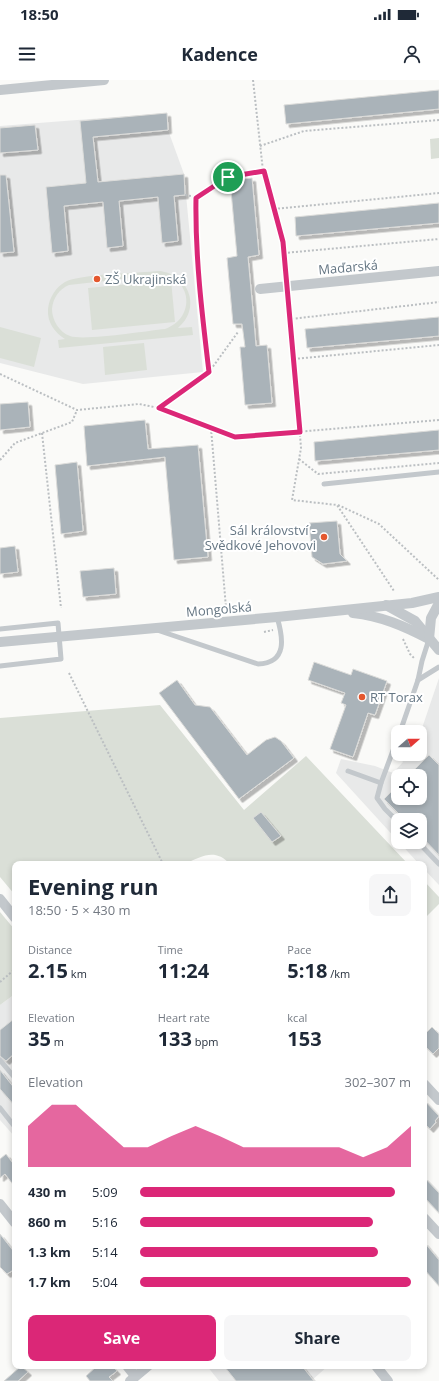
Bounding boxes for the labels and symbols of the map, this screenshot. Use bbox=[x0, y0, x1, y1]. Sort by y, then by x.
pin bbox=[211, 160, 245, 194]
street label: Maďarská bbox=[318, 255, 378, 279]
place label: ZŠ Ukrajinská bbox=[105, 270, 187, 288]
marker: ZŠ Ukrajinská bbox=[92, 274, 102, 284]
place label: Sál království - Svědkové Jehovovi bbox=[205, 521, 316, 554]
marker: Sál království - Svědkové Jehovovi bbox=[319, 532, 329, 542]
street label: Mongolská bbox=[185, 597, 253, 621]
place label: RT Torax bbox=[370, 688, 423, 706]
marker: RT Torax bbox=[357, 692, 367, 702]
north arrow bbox=[391, 725, 427, 761]

